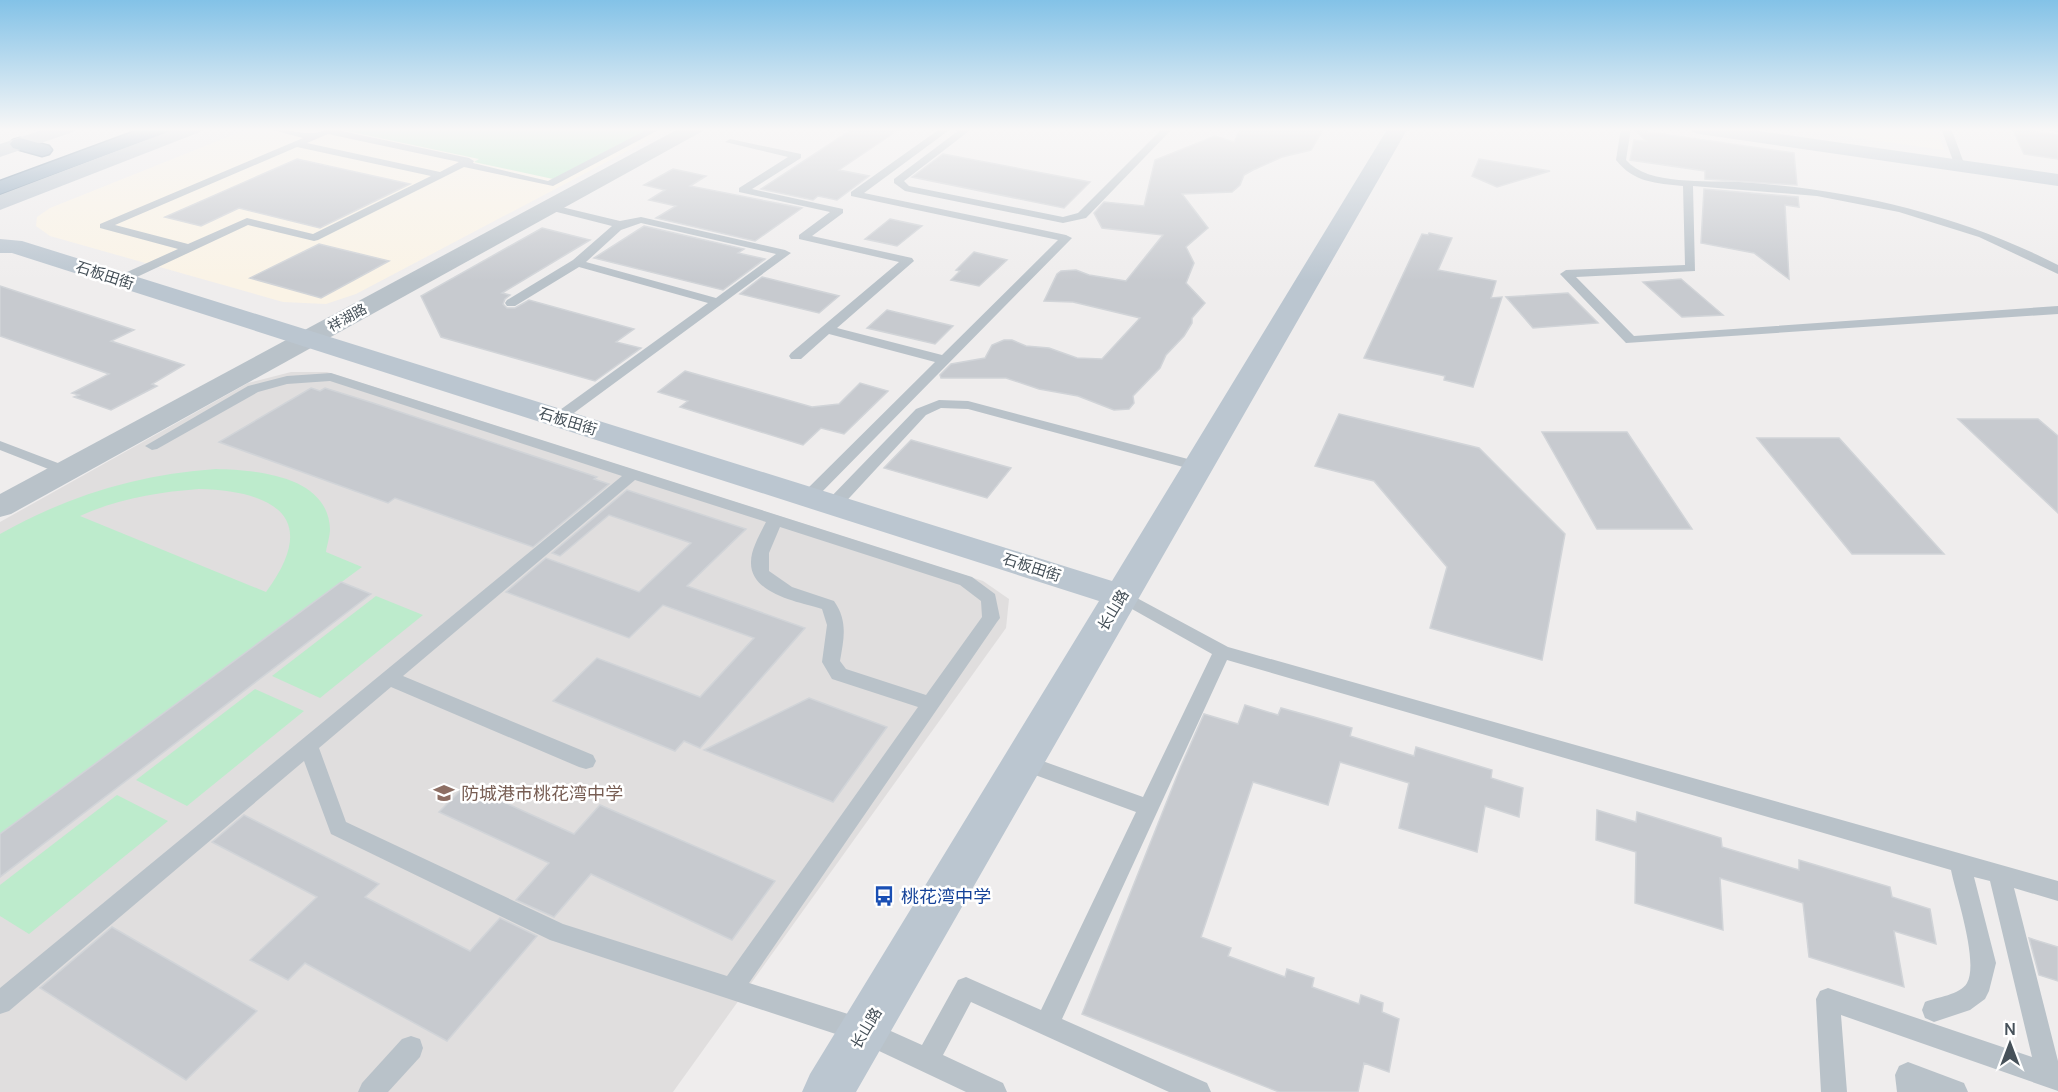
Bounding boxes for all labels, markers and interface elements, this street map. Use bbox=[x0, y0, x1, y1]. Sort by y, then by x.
street label: 石板田街 bbox=[73, 256, 137, 294]
street label: 祥湖路 bbox=[324, 299, 370, 335]
street label: 石板田街 bbox=[536, 402, 600, 440]
street label: 石板田街 bbox=[1000, 548, 1064, 586]
street label: 长山路 bbox=[1092, 585, 1134, 635]
school or university icon: 防城港市桃花湾中学 bbox=[432, 781, 456, 805]
place label: 防城港市桃花湾中学 bbox=[461, 781, 623, 805]
bus stop icon: 桃花湾中学 bbox=[872, 884, 896, 908]
place label: 桃花湾中学 bbox=[901, 884, 991, 908]
street label: 长山路 bbox=[845, 1003, 887, 1053]
north arrow bbox=[1980, 1014, 2040, 1074]
text: N bbox=[2004, 1018, 2016, 1040]

